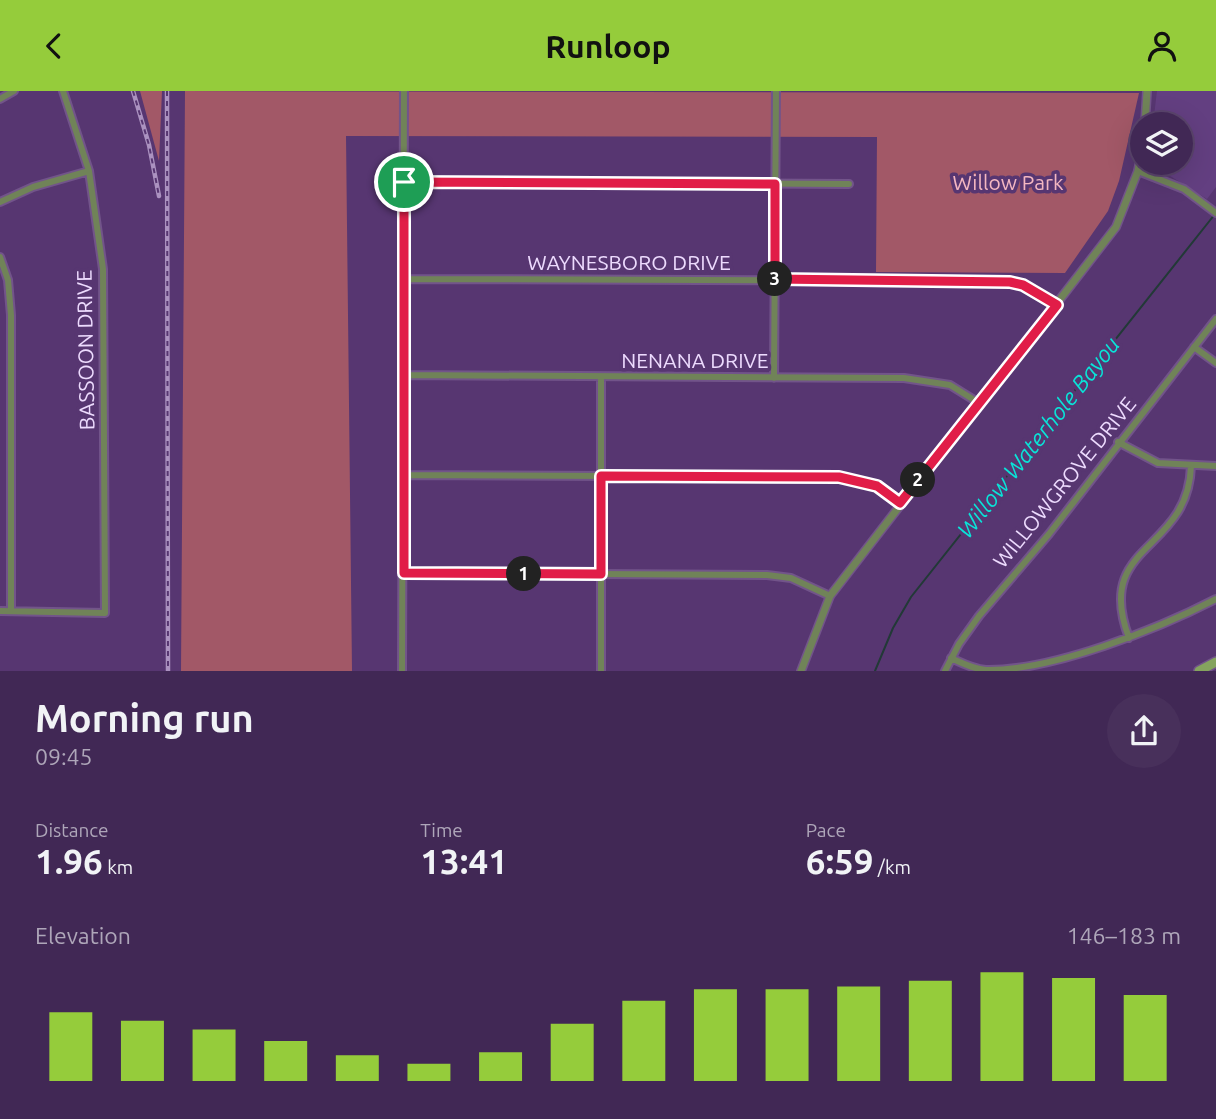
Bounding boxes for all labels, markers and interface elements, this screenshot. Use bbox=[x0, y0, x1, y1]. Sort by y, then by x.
icon: back bbox=[35, 27, 73, 65]
icon: person bbox=[1143, 27, 1181, 65]
text: Runloop bbox=[545, 28, 671, 64]
map controls bbox=[1130, 112, 1193, 175]
button: layers bbox=[1130, 112, 1193, 175]
pin bbox=[374, 152, 434, 212]
icon: arrive bbox=[385, 163, 423, 201]
park label: Willow Park bbox=[952, 170, 1064, 194]
street label: WAYNESBORO DRIVE bbox=[527, 250, 731, 274]
pin: 3 bbox=[758, 261, 792, 297]
text: 3 bbox=[769, 267, 780, 289]
street label: BASSOON DRIVE bbox=[72, 270, 98, 430]
water label: Willow Waterhole Bayou bbox=[952, 332, 1124, 542]
street label: NENANA DRIVE bbox=[621, 348, 769, 372]
street label: WILLOWGROVE DRIVE bbox=[988, 392, 1140, 572]
pin: 2 bbox=[900, 463, 936, 497]
text: 2 bbox=[912, 468, 923, 490]
pin: 1 bbox=[506, 557, 542, 591]
text: 1 bbox=[518, 562, 529, 584]
button: share bbox=[1107, 694, 1181, 768]
text: Morning run bbox=[35, 697, 254, 739]
text: 09:45 bbox=[35, 744, 93, 769]
text: Distance bbox=[35, 819, 109, 841]
text: Time bbox=[420, 819, 463, 841]
text: Pace bbox=[806, 819, 846, 841]
text: 1.96 bbox=[35, 841, 103, 881]
text: 13:41 bbox=[420, 841, 508, 881]
text: 6:59 bbox=[806, 841, 874, 881]
text: km bbox=[103, 856, 133, 878]
text: /km bbox=[874, 856, 911, 878]
text: Elevation bbox=[35, 923, 131, 948]
text: 146–183 m bbox=[1067, 923, 1181, 948]

